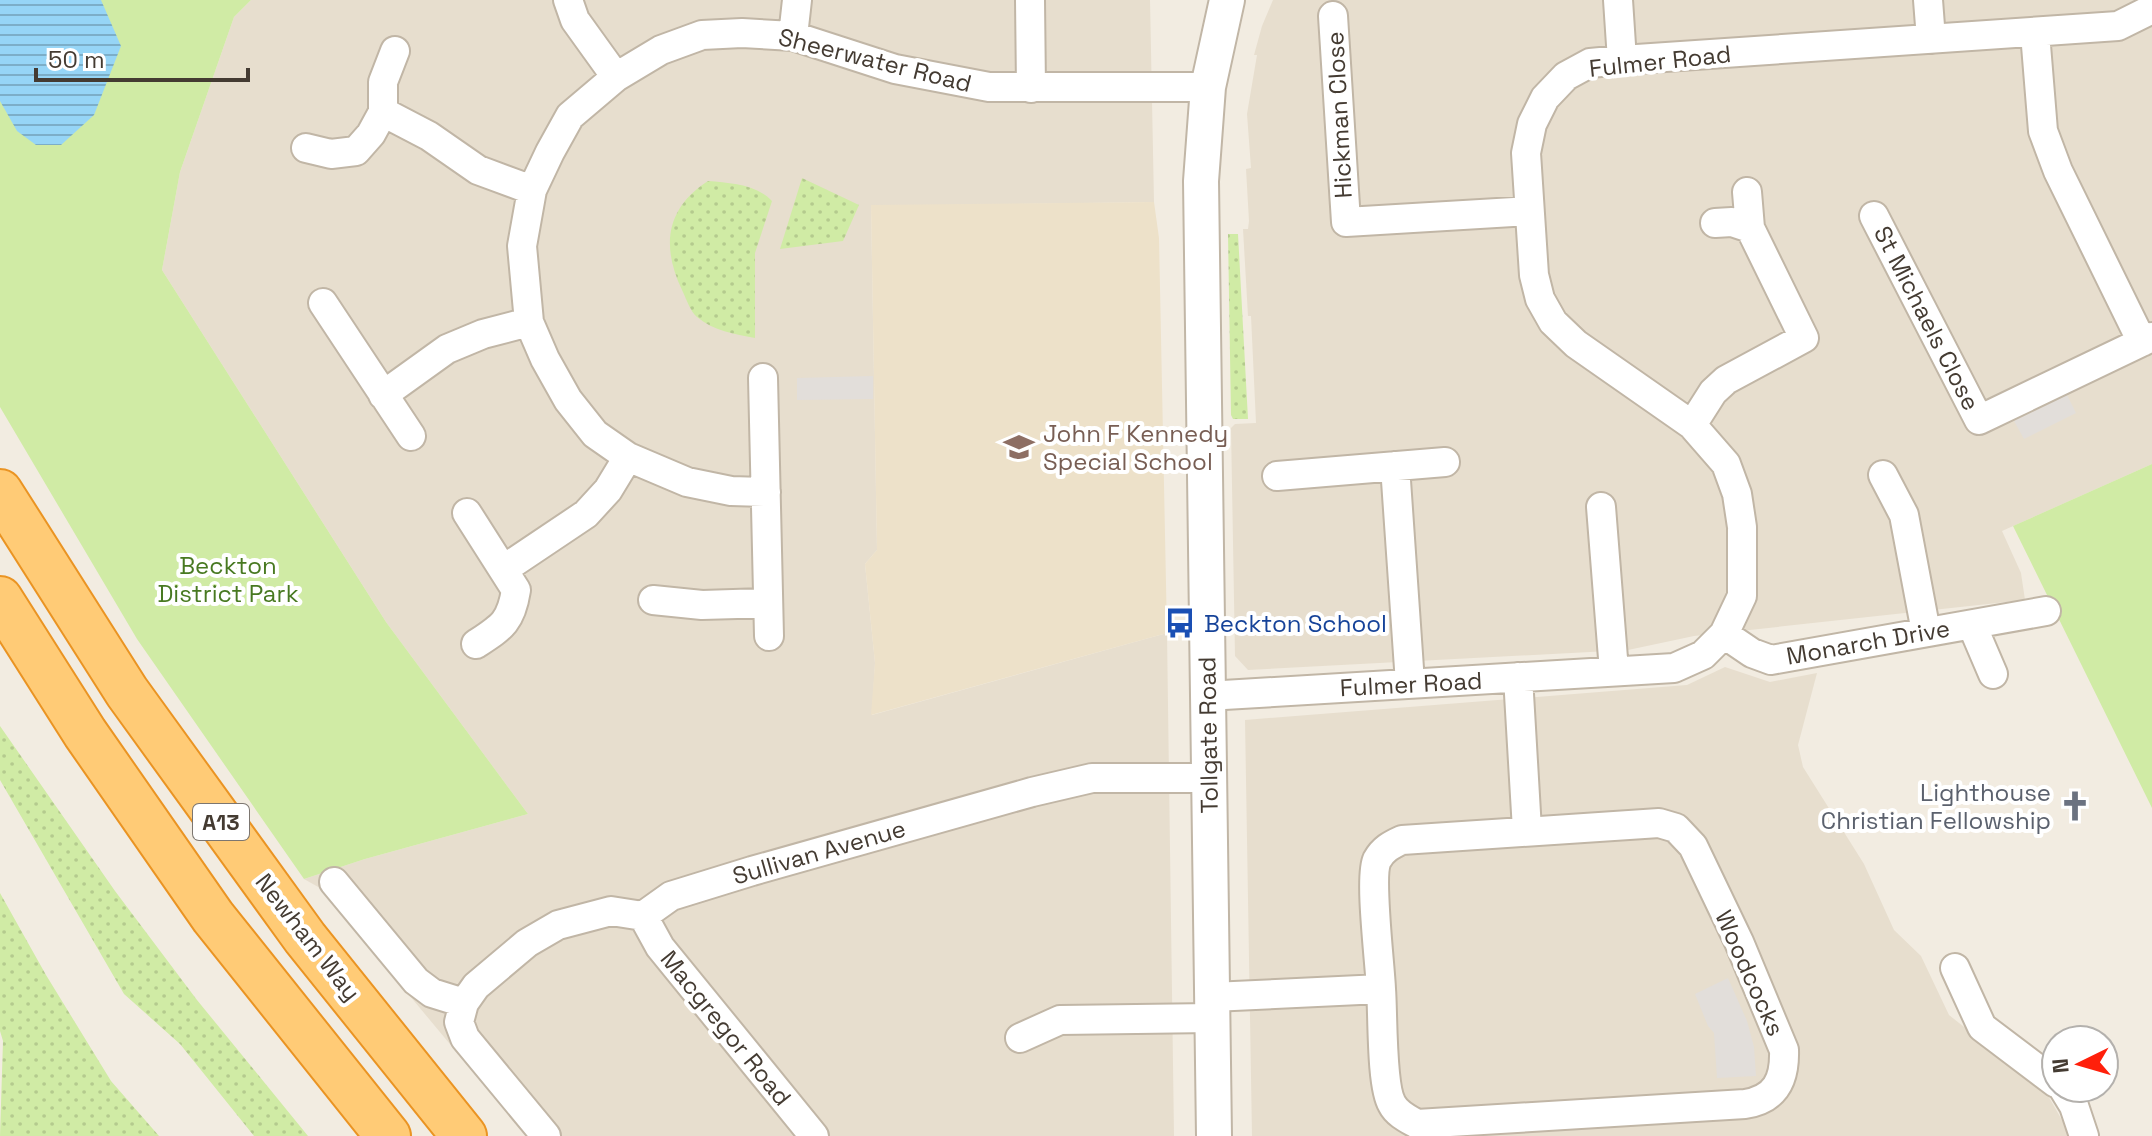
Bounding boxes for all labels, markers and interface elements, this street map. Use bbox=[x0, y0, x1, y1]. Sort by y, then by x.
street label: Sheerwater Road bbox=[775, 21, 975, 99]
street label: Hickman Close bbox=[1319, 31, 1359, 199]
scale bar bbox=[36, 32, 248, 82]
street label: Fulmer Road bbox=[1588, 38, 1732, 84]
text: 50 m bbox=[48, 44, 105, 75]
street label: St Michaels Close bbox=[1867, 221, 1987, 415]
place label: John F Kennedy Special School bbox=[1043, 418, 1228, 477]
school or university icon: John F Kennedy Special School bbox=[1002, 430, 1036, 464]
park label: Beckton District Park bbox=[157, 550, 299, 609]
bus stop icon: Beckton School bbox=[1163, 606, 1197, 640]
place label: Beckton School bbox=[1204, 608, 1387, 639]
street label: Monarch Drive bbox=[1784, 612, 1952, 672]
street label: Tollgate Road bbox=[1191, 656, 1225, 814]
street label: Fulmer Road bbox=[1339, 665, 1483, 703]
place label: Lighthouse Christian Fellowship bbox=[1821, 777, 2051, 836]
church icon: Lighthouse Christian Fellowship bbox=[2058, 789, 2092, 823]
road number: A13 bbox=[193, 804, 249, 840]
street label: Sullivan Avenue bbox=[729, 812, 909, 892]
street label: Newham Way bbox=[249, 867, 367, 1007]
street label: Woodcocks bbox=[1708, 905, 1792, 1041]
street label: Macgregor Road bbox=[654, 944, 798, 1112]
north arrow bbox=[2040, 1024, 2120, 1104]
text: N bbox=[2045, 1057, 2075, 1074]

